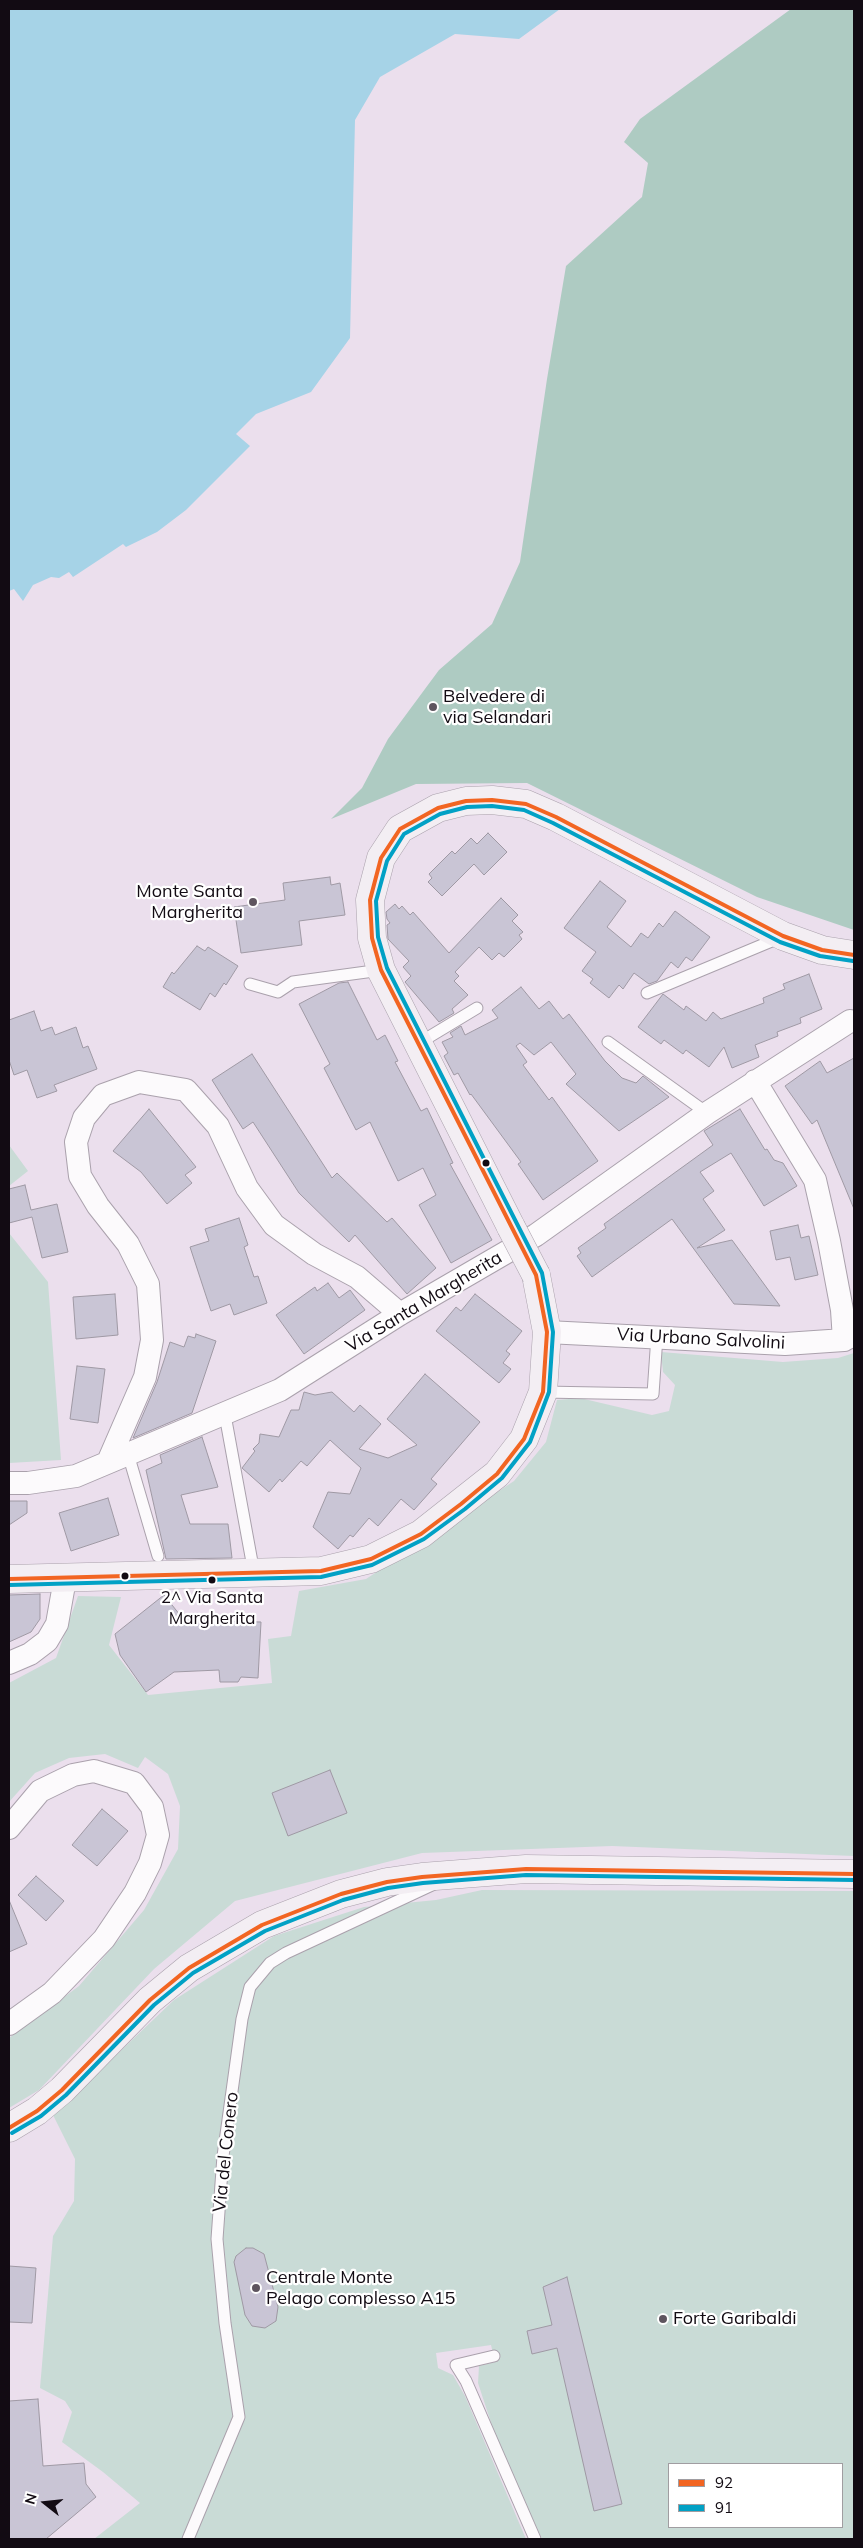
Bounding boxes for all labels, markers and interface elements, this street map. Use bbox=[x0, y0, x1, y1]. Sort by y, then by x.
place label: Belvedere di via Selandari bbox=[443, 686, 551, 729]
marker: Belvedere di via Selandari bbox=[427, 701, 439, 713]
place label: Monte Santa Margherita bbox=[136, 881, 243, 924]
marker: Monte Santa Margherita bbox=[247, 896, 259, 908]
unlabelled marker bbox=[481, 1158, 491, 1168]
street label: Via Santa Margherita bbox=[342, 1247, 506, 1357]
street label: Via Urbano Salvolini bbox=[616, 1324, 786, 1354]
unlabelled marker bbox=[120, 1571, 130, 1581]
marker: 2^ Via Santa Margherita bbox=[207, 1575, 217, 1585]
place label: 2^ Via Santa Margherita bbox=[161, 1588, 263, 1628]
street label: Via del Conero bbox=[209, 2091, 243, 2213]
place label: Centrale Monte Pelago complesso A15 bbox=[266, 2267, 455, 2310]
marker: Centrale Monte Pelago complesso A15 bbox=[250, 2282, 262, 2294]
place label: Forte Garibaldi bbox=[673, 2308, 797, 2330]
marker: Forte Garibaldi bbox=[657, 2313, 669, 2325]
legend bbox=[668, 2463, 843, 2528]
text: 92 bbox=[715, 2473, 733, 2492]
north arrow bbox=[20, 2478, 70, 2528]
text: N bbox=[20, 2491, 41, 2506]
text: 91 bbox=[715, 2498, 733, 2517]

